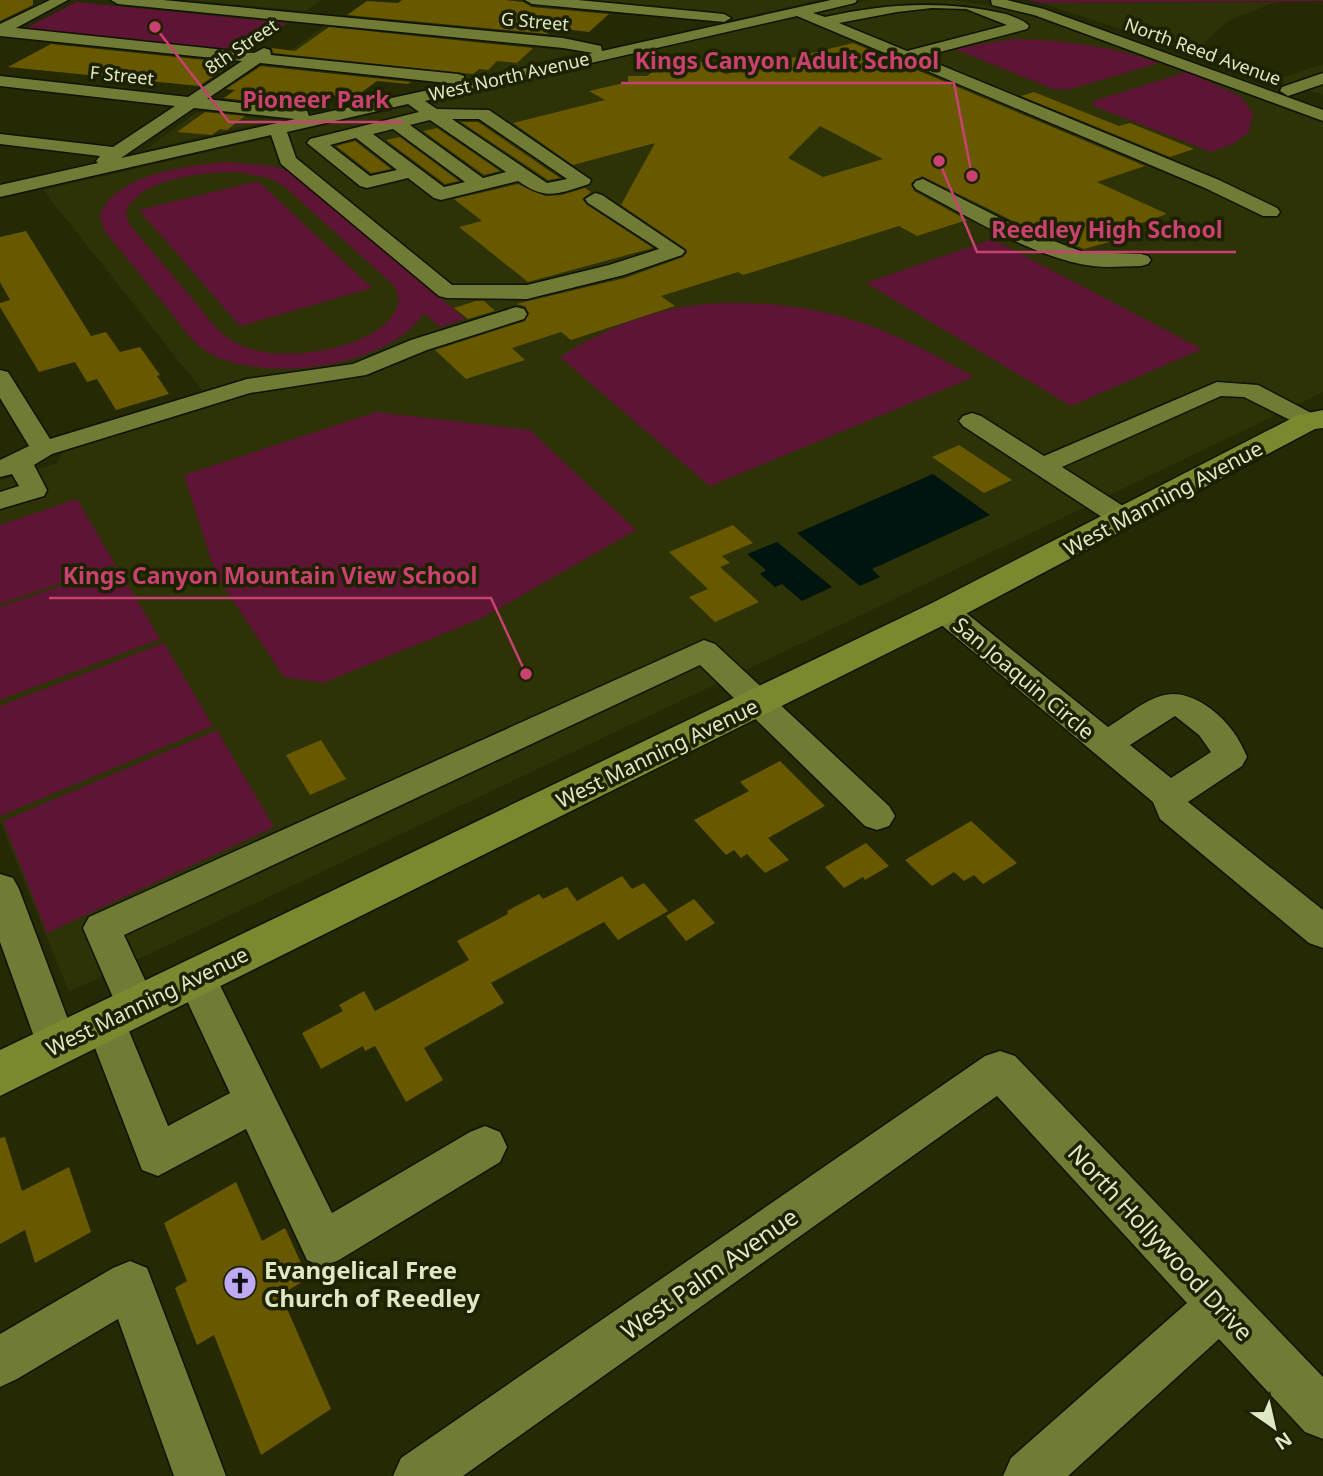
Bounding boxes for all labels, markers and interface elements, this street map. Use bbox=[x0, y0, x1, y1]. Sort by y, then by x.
street label: G Street bbox=[500, 6, 570, 36]
street label: North Reed Avenue bbox=[1121, 12, 1285, 90]
street label: 8th Street bbox=[200, 13, 282, 79]
callout: Kings Canyon Adult School bbox=[621, 39, 954, 83]
text: Kings Canyon Adult School bbox=[635, 44, 939, 76]
street label: West North Avenue bbox=[426, 46, 592, 106]
street label: F Street bbox=[89, 60, 156, 90]
callout: Pioneer Park bbox=[229, 78, 403, 122]
text: Pioneer Park bbox=[243, 83, 390, 115]
callout: Reedley High School bbox=[977, 208, 1236, 252]
text: Reedley High School bbox=[991, 213, 1223, 245]
street label: West Manning Avenue bbox=[1059, 434, 1267, 562]
callout: Kings Canyon Mountain View School bbox=[49, 554, 491, 598]
text: Kings Canyon Mountain View School bbox=[63, 559, 477, 591]
street label: San Joaquin Circle bbox=[948, 611, 1100, 745]
street label: West Manning Avenue bbox=[551, 692, 763, 814]
street label: West Manning Avenue bbox=[41, 940, 253, 1062]
street label: North Hollywood Drive bbox=[1061, 1137, 1261, 1347]
street label: West Palm Avenue bbox=[614, 1200, 804, 1346]
place label: Evangelical Free Church of Reedley bbox=[264, 1253, 480, 1314]
church icon: Evangelical Free Church of Reedley bbox=[221, 1264, 259, 1302]
north arrow bbox=[1239, 1392, 1309, 1462]
text: N bbox=[1270, 1426, 1297, 1456]

